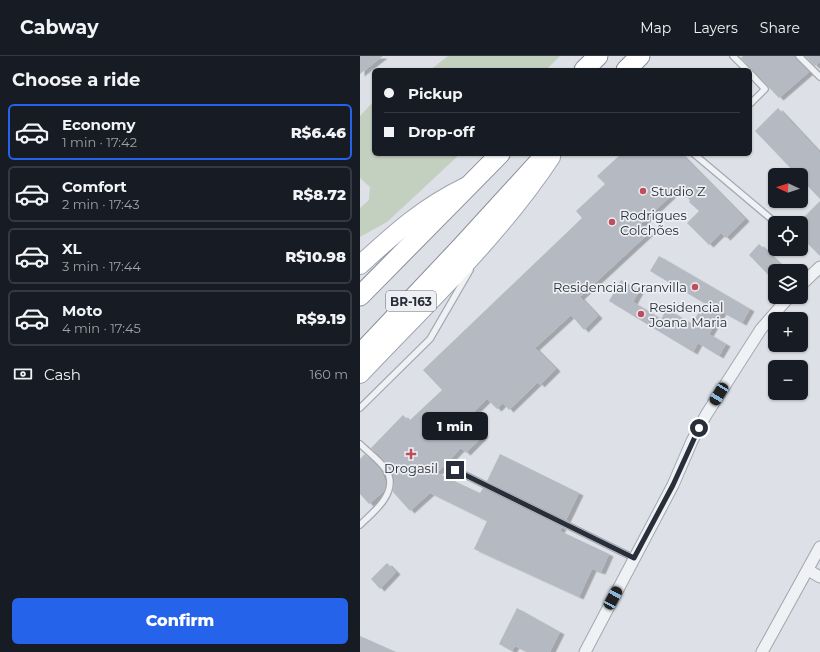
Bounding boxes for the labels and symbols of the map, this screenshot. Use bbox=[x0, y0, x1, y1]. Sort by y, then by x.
north arrow bbox=[768, 168, 808, 208]
place label: Studio Z bbox=[651, 183, 706, 199]
marker: Studio Z bbox=[638, 186, 648, 196]
place label: Rodrigues Colchões bbox=[620, 207, 687, 238]
marker: Rodrigues Colchões bbox=[607, 217, 617, 227]
place label: Residencial Granvilla bbox=[553, 279, 687, 295]
marker: Residencial Granvilla bbox=[690, 282, 700, 292]
road number: BR-163 bbox=[386, 291, 436, 311]
place label: Residencial Joana Maria bbox=[648, 299, 728, 330]
marker: Residencial Joana Maria bbox=[636, 309, 646, 319]
car bbox=[708, 381, 730, 407]
callout: 1 min bbox=[422, 412, 488, 440]
route start bbox=[690, 419, 708, 437]
marker: Drogasil bbox=[406, 449, 416, 459]
place label: Drogasil bbox=[384, 460, 438, 476]
route end bbox=[446, 461, 464, 479]
car bbox=[602, 585, 624, 611]

